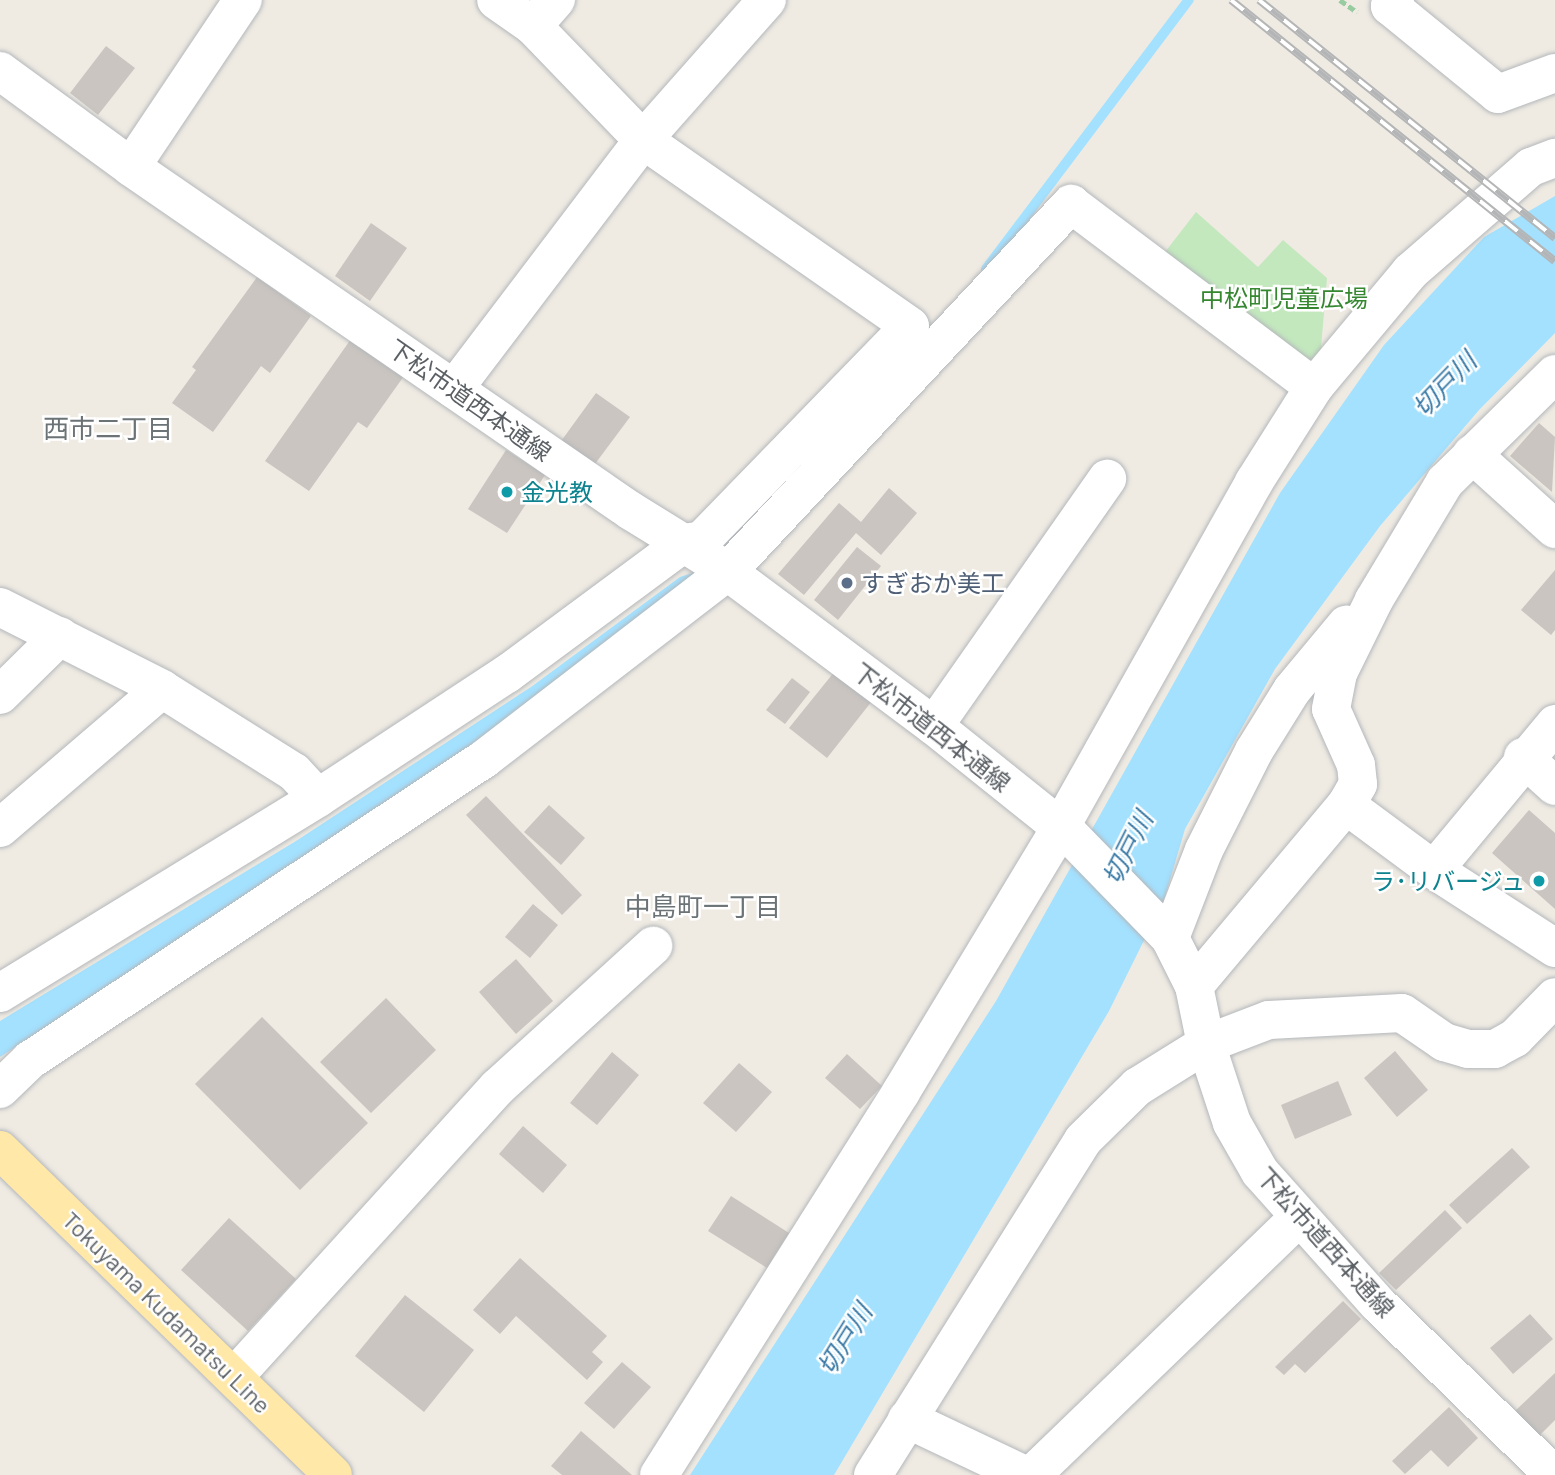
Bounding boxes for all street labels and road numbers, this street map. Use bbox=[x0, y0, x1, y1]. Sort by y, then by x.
street label: 下松市道西本通線 bbox=[383, 333, 557, 467]
street label: 下松市道西本通線 bbox=[847, 657, 1017, 797]
street label: 下松市道西本通線 bbox=[1251, 1161, 1401, 1323]
street label: Tokuyama Kudamatsu Line bbox=[57, 1205, 277, 1419]

